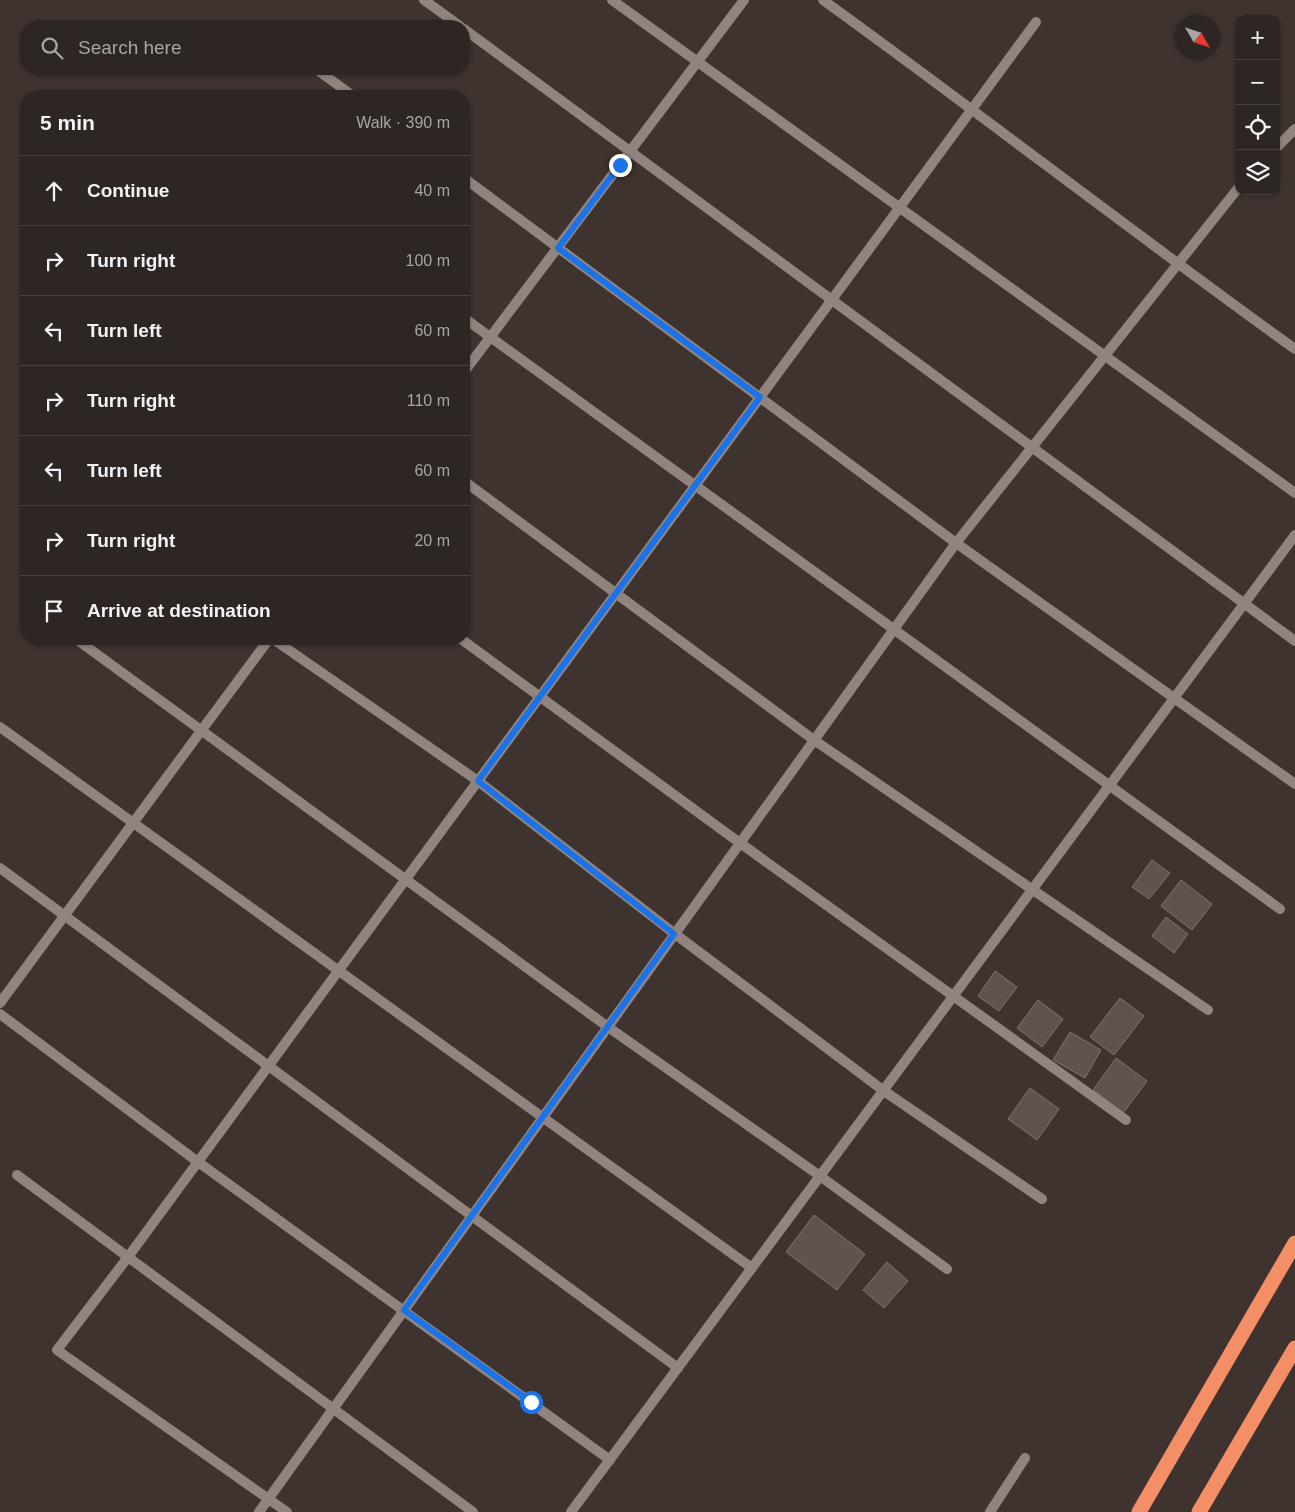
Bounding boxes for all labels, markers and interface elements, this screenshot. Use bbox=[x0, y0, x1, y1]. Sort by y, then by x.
north arrow bbox=[1175, 15, 1220, 60]
map controls bbox=[1235, 15, 1280, 195]
button: + bbox=[1235, 15, 1280, 60]
search box bbox=[20, 20, 470, 75]
icon: search bbox=[38, 34, 66, 62]
text: Search here bbox=[78, 37, 182, 58]
button: − bbox=[1235, 60, 1280, 105]
button: locate bbox=[1235, 105, 1280, 150]
text: 5 min bbox=[40, 111, 95, 134]
text: Walk · 390 m bbox=[356, 114, 450, 131]
button: layers bbox=[1235, 150, 1280, 195]
route end bbox=[609, 154, 632, 177]
icon: ahead bbox=[40, 177, 68, 205]
text: Continue bbox=[87, 180, 169, 201]
text: 40 m bbox=[414, 182, 450, 199]
icon: right bbox=[40, 247, 68, 275]
text: Turn right bbox=[87, 250, 175, 271]
text: 100 m bbox=[406, 252, 450, 269]
icon: left bbox=[40, 317, 68, 345]
text: Turn left bbox=[87, 320, 162, 341]
text: 60 m bbox=[414, 322, 450, 339]
icon: right bbox=[40, 387, 68, 415]
text: Turn right bbox=[87, 390, 175, 411]
text: 110 m bbox=[407, 392, 450, 409]
icon: left bbox=[40, 457, 68, 485]
text: Turn left bbox=[87, 460, 162, 481]
text: 60 m bbox=[414, 462, 450, 479]
icon: right bbox=[40, 527, 68, 555]
text: Turn right bbox=[87, 530, 175, 551]
text: 20 m bbox=[414, 532, 450, 549]
icon: arrive bbox=[40, 597, 68, 625]
text: Arrive at destination bbox=[87, 600, 271, 621]
route start bbox=[520, 1391, 543, 1414]

